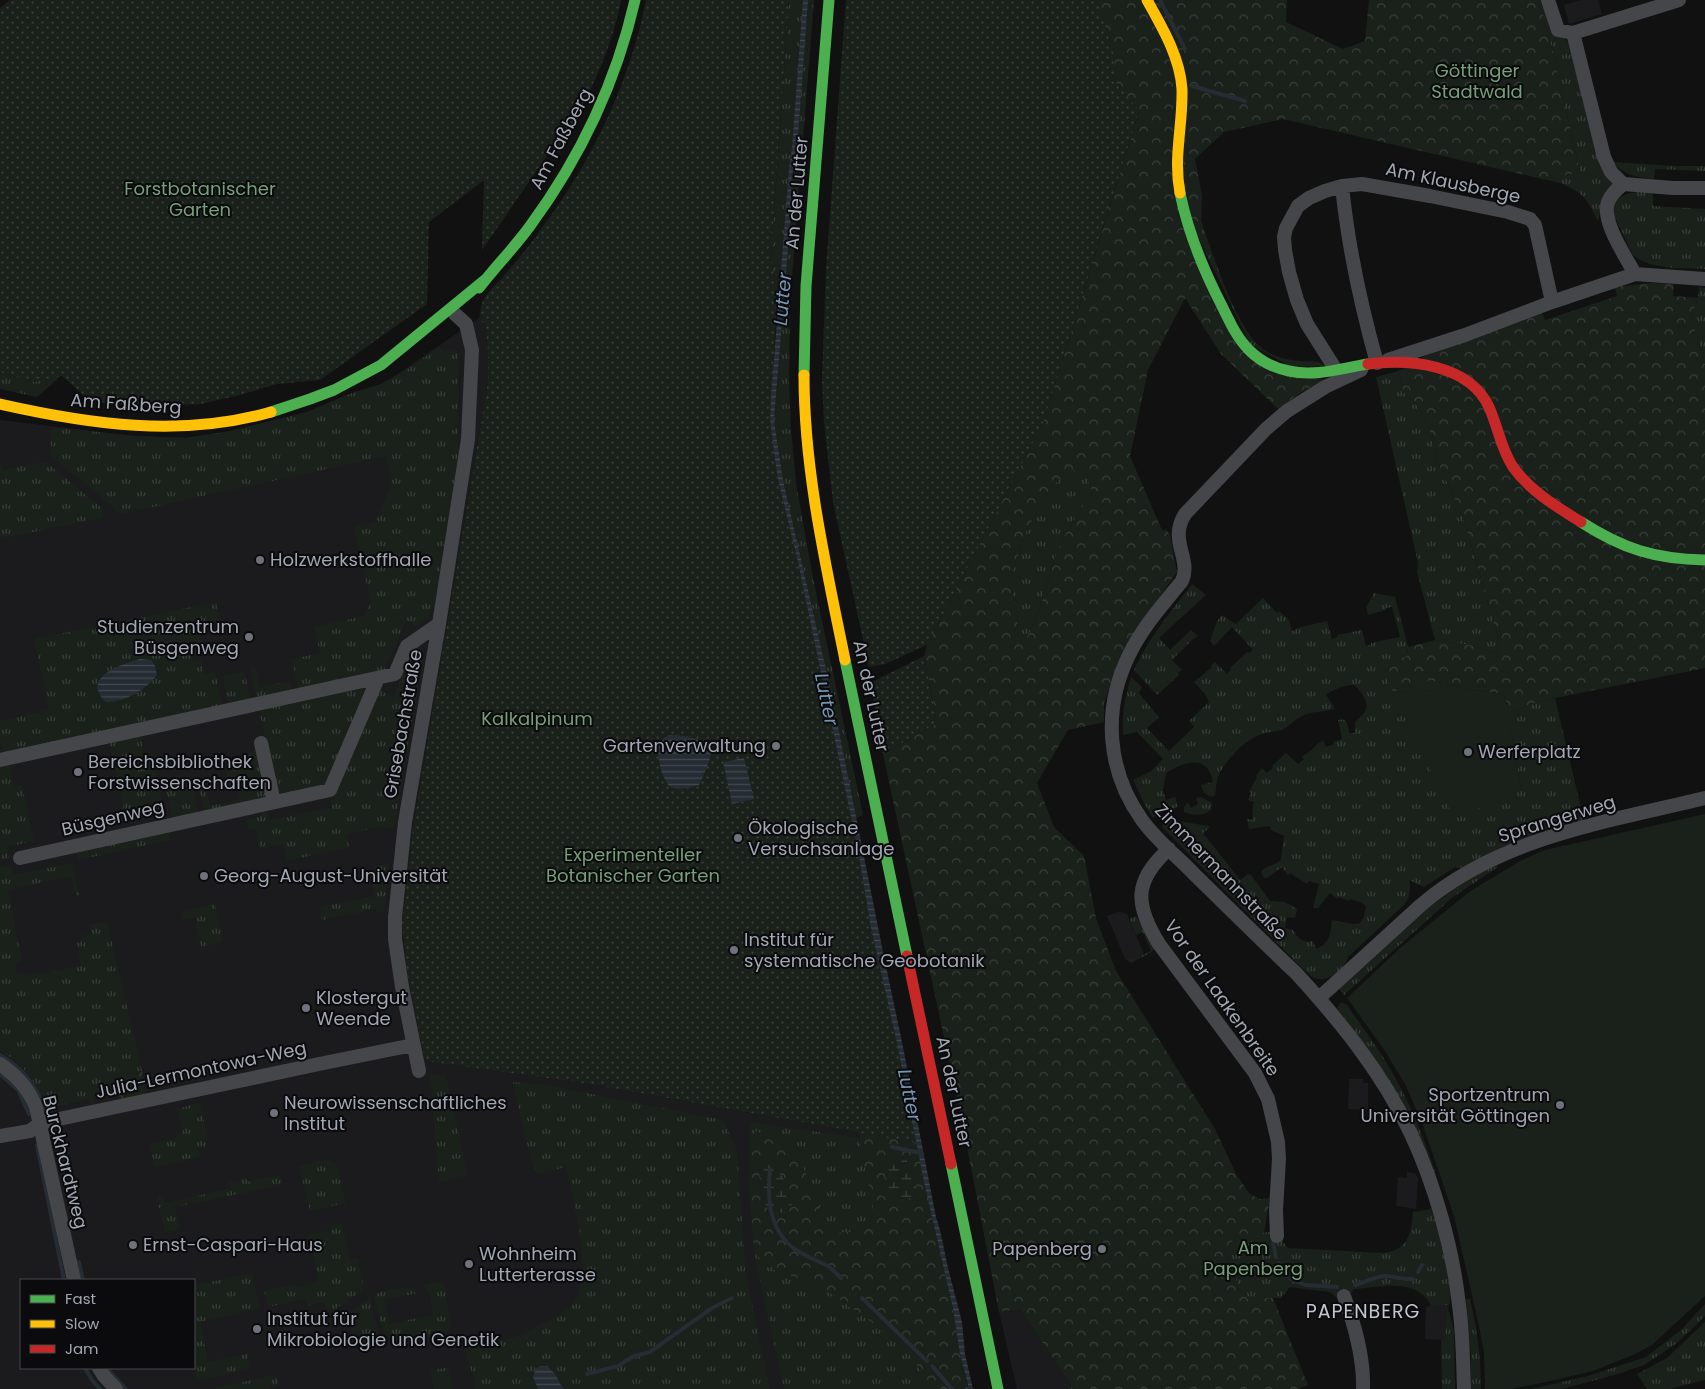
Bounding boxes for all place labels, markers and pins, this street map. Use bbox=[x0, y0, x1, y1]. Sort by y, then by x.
place label: Holzwerkstoffhalle bbox=[270, 547, 432, 572]
marker: Holzwerkstoffhalle bbox=[254, 554, 266, 566]
place label: Studienzentrum Büsgenweg bbox=[97, 614, 239, 660]
marker: Studienzentrum Büsgenweg bbox=[243, 631, 255, 643]
place label: Gartenverwaltung bbox=[603, 733, 766, 758]
place label: Werferplatz bbox=[1478, 739, 1581, 764]
marker: Gartenverwaltung bbox=[770, 740, 782, 752]
marker: Werferplatz bbox=[1462, 746, 1474, 758]
place label: Bereichsbibliothek Forstwissenschaften bbox=[88, 749, 271, 795]
marker: Bereichsbibliothek Forstwissenschaften bbox=[72, 766, 84, 778]
place label: Ökologische Versuchsanlage bbox=[748, 815, 894, 861]
marker: Ökologische Versuchsanlage bbox=[732, 832, 744, 844]
place label: Georg-August-Universität bbox=[214, 863, 448, 888]
marker: Georg-August-Universität bbox=[198, 870, 210, 882]
place label: Institut für systematische Geobotanik bbox=[744, 927, 985, 973]
marker: Institut für systematische Geobotanik bbox=[728, 944, 740, 956]
place label: Klostergut Weende bbox=[316, 985, 407, 1031]
marker: Klostergut Weende bbox=[300, 1002, 312, 1014]
place label: Sportzentrum Universität Göttingen bbox=[1361, 1082, 1550, 1128]
place label: Neurowissenschaftliches Institut bbox=[284, 1090, 507, 1136]
marker: Sportzentrum Universität Göttingen bbox=[1554, 1099, 1566, 1111]
marker: Neurowissenschaftliches Institut bbox=[268, 1107, 280, 1119]
place label: Ernst-Caspari-Haus bbox=[143, 1232, 323, 1257]
place label: Papenberg bbox=[992, 1236, 1092, 1261]
marker: Ernst-Caspari-Haus bbox=[127, 1239, 139, 1251]
place label: Wohnheim Lutterterasse bbox=[479, 1241, 596, 1287]
marker: Papenberg bbox=[1096, 1243, 1108, 1255]
marker: Wohnheim Lutterterasse bbox=[463, 1258, 475, 1270]
place label: Institut für Mikrobiologie und Genetik bbox=[267, 1306, 500, 1352]
marker: Institut für Mikrobiologie und Genetik bbox=[251, 1323, 263, 1335]

